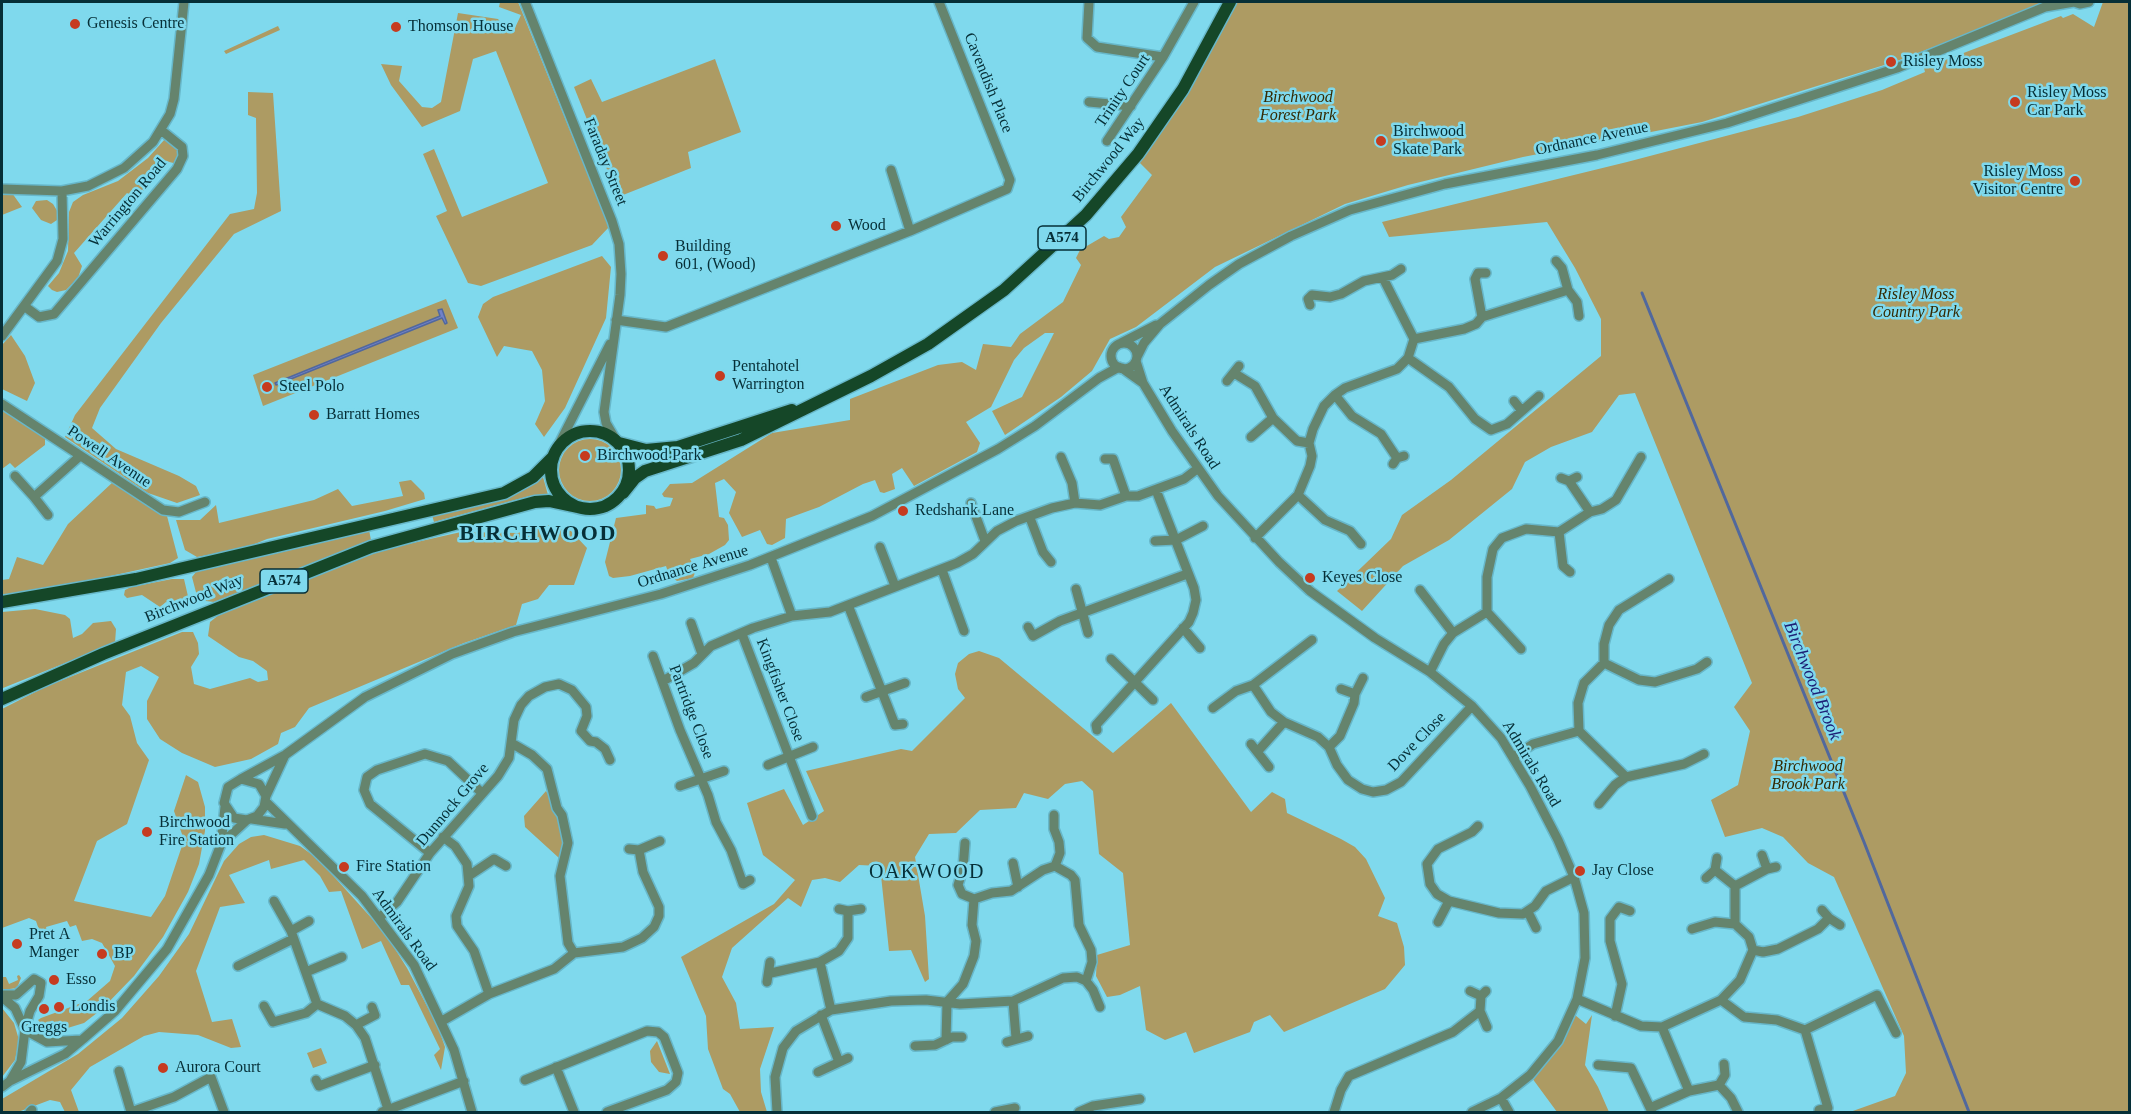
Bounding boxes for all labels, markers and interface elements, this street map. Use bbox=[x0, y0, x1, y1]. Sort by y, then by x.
place label: Genesis Centre bbox=[87, 14, 184, 34]
marker: Genesis Centre bbox=[68, 17, 82, 31]
place label: Thomson House bbox=[408, 17, 513, 37]
marker: Thomson House bbox=[389, 20, 403, 34]
street label: Cavendish Place bbox=[959, 30, 1017, 136]
street label: Trinity Court bbox=[1091, 51, 1155, 131]
place label: Risley Moss bbox=[1903, 52, 1983, 72]
marker: Risley Moss bbox=[1884, 55, 1898, 69]
place label: Risley Moss Car Park bbox=[2027, 83, 2107, 121]
park label: Birchwood Forest Park bbox=[1260, 88, 1336, 126]
marker: Risley Moss Car Park bbox=[2008, 95, 2022, 109]
street label: Birchwood Way bbox=[1069, 114, 1149, 206]
street label: Faraday Street bbox=[579, 115, 631, 209]
street label: Ordnance Avenue bbox=[1534, 118, 1650, 160]
place label: Birchwood Skate Park bbox=[1393, 122, 1464, 160]
marker: Birchwood Skate Park bbox=[1374, 134, 1388, 148]
street label: Warrington Road bbox=[85, 155, 171, 251]
place label: Risley Moss Visitor Centre bbox=[1973, 162, 2063, 200]
marker: Risley Moss Visitor Centre bbox=[2068, 174, 2082, 188]
place label: Wood bbox=[848, 216, 886, 236]
marker: Wood bbox=[829, 219, 843, 233]
road number: A574 bbox=[1038, 226, 1086, 250]
place label: Building 601, (Wood) bbox=[675, 237, 755, 275]
marker: Building 601, (Wood) bbox=[656, 249, 670, 263]
park label: Risley Moss Country Park bbox=[1872, 285, 1960, 323]
place label: Pentahotel Warrington bbox=[732, 357, 804, 395]
marker: Pentahotel Warrington bbox=[713, 369, 727, 383]
place label: Steel Polo bbox=[279, 377, 344, 397]
marker: Steel Polo bbox=[260, 380, 274, 394]
street label: Admirals Road bbox=[1154, 381, 1224, 473]
place label: Barratt Homes bbox=[326, 405, 420, 425]
marker: Barratt Homes bbox=[307, 408, 321, 422]
street label: Powell Avenue bbox=[63, 422, 155, 492]
place label: Birchwood Park bbox=[597, 446, 701, 466]
marker: Birchwood Park bbox=[578, 449, 592, 463]
place label: Redshank Lane bbox=[915, 501, 1014, 521]
marker: Redshank Lane bbox=[896, 504, 910, 518]
district label: BIRCHWOOD bbox=[459, 521, 617, 547]
street label: Ordnance Avenue bbox=[635, 541, 751, 593]
place label: Keyes Close bbox=[1322, 568, 1402, 588]
road number: A574 bbox=[260, 569, 308, 593]
street label: Birchwood Way bbox=[142, 571, 246, 627]
marker: Keyes Close bbox=[1303, 571, 1317, 585]
water label: Birchwood Brook bbox=[1778, 618, 1846, 744]
street label: Kingfisher Close bbox=[752, 636, 808, 744]
street label: Partridge Close bbox=[664, 662, 718, 762]
street label: Dove Close bbox=[1384, 708, 1450, 776]
street label: Admirals Road bbox=[1498, 717, 1564, 811]
park label: Birchwood Brook Park bbox=[1771, 757, 1845, 795]
street label: Dunnock Grove bbox=[413, 760, 493, 850]
place label: Birchwood Fire Station bbox=[159, 813, 234, 851]
marker: Birchwood Fire Station bbox=[140, 825, 154, 839]
place label: Fire Station bbox=[356, 857, 431, 877]
marker: Fire Station bbox=[337, 860, 351, 874]
district label: OAKWOOD bbox=[869, 861, 985, 885]
place label: Jay Close bbox=[1592, 861, 1654, 881]
marker: Jay Close bbox=[1573, 864, 1587, 878]
street label: Admirals Road bbox=[368, 885, 440, 975]
place label: Pret A Manger bbox=[29, 925, 79, 963]
marker: Pret A Manger bbox=[10, 937, 24, 951]
place label: BP bbox=[114, 944, 134, 964]
marker: BP bbox=[95, 947, 109, 961]
place label: Esso bbox=[66, 970, 96, 990]
marker: Esso bbox=[47, 973, 61, 987]
place label: Londis bbox=[71, 997, 115, 1017]
marker: Londis bbox=[52, 1000, 66, 1014]
marker: Greggs bbox=[37, 1002, 51, 1016]
place label: Greggs bbox=[21, 1018, 67, 1038]
place label: Aurora Court bbox=[175, 1058, 261, 1078]
marker: Aurora Court bbox=[156, 1061, 170, 1075]

